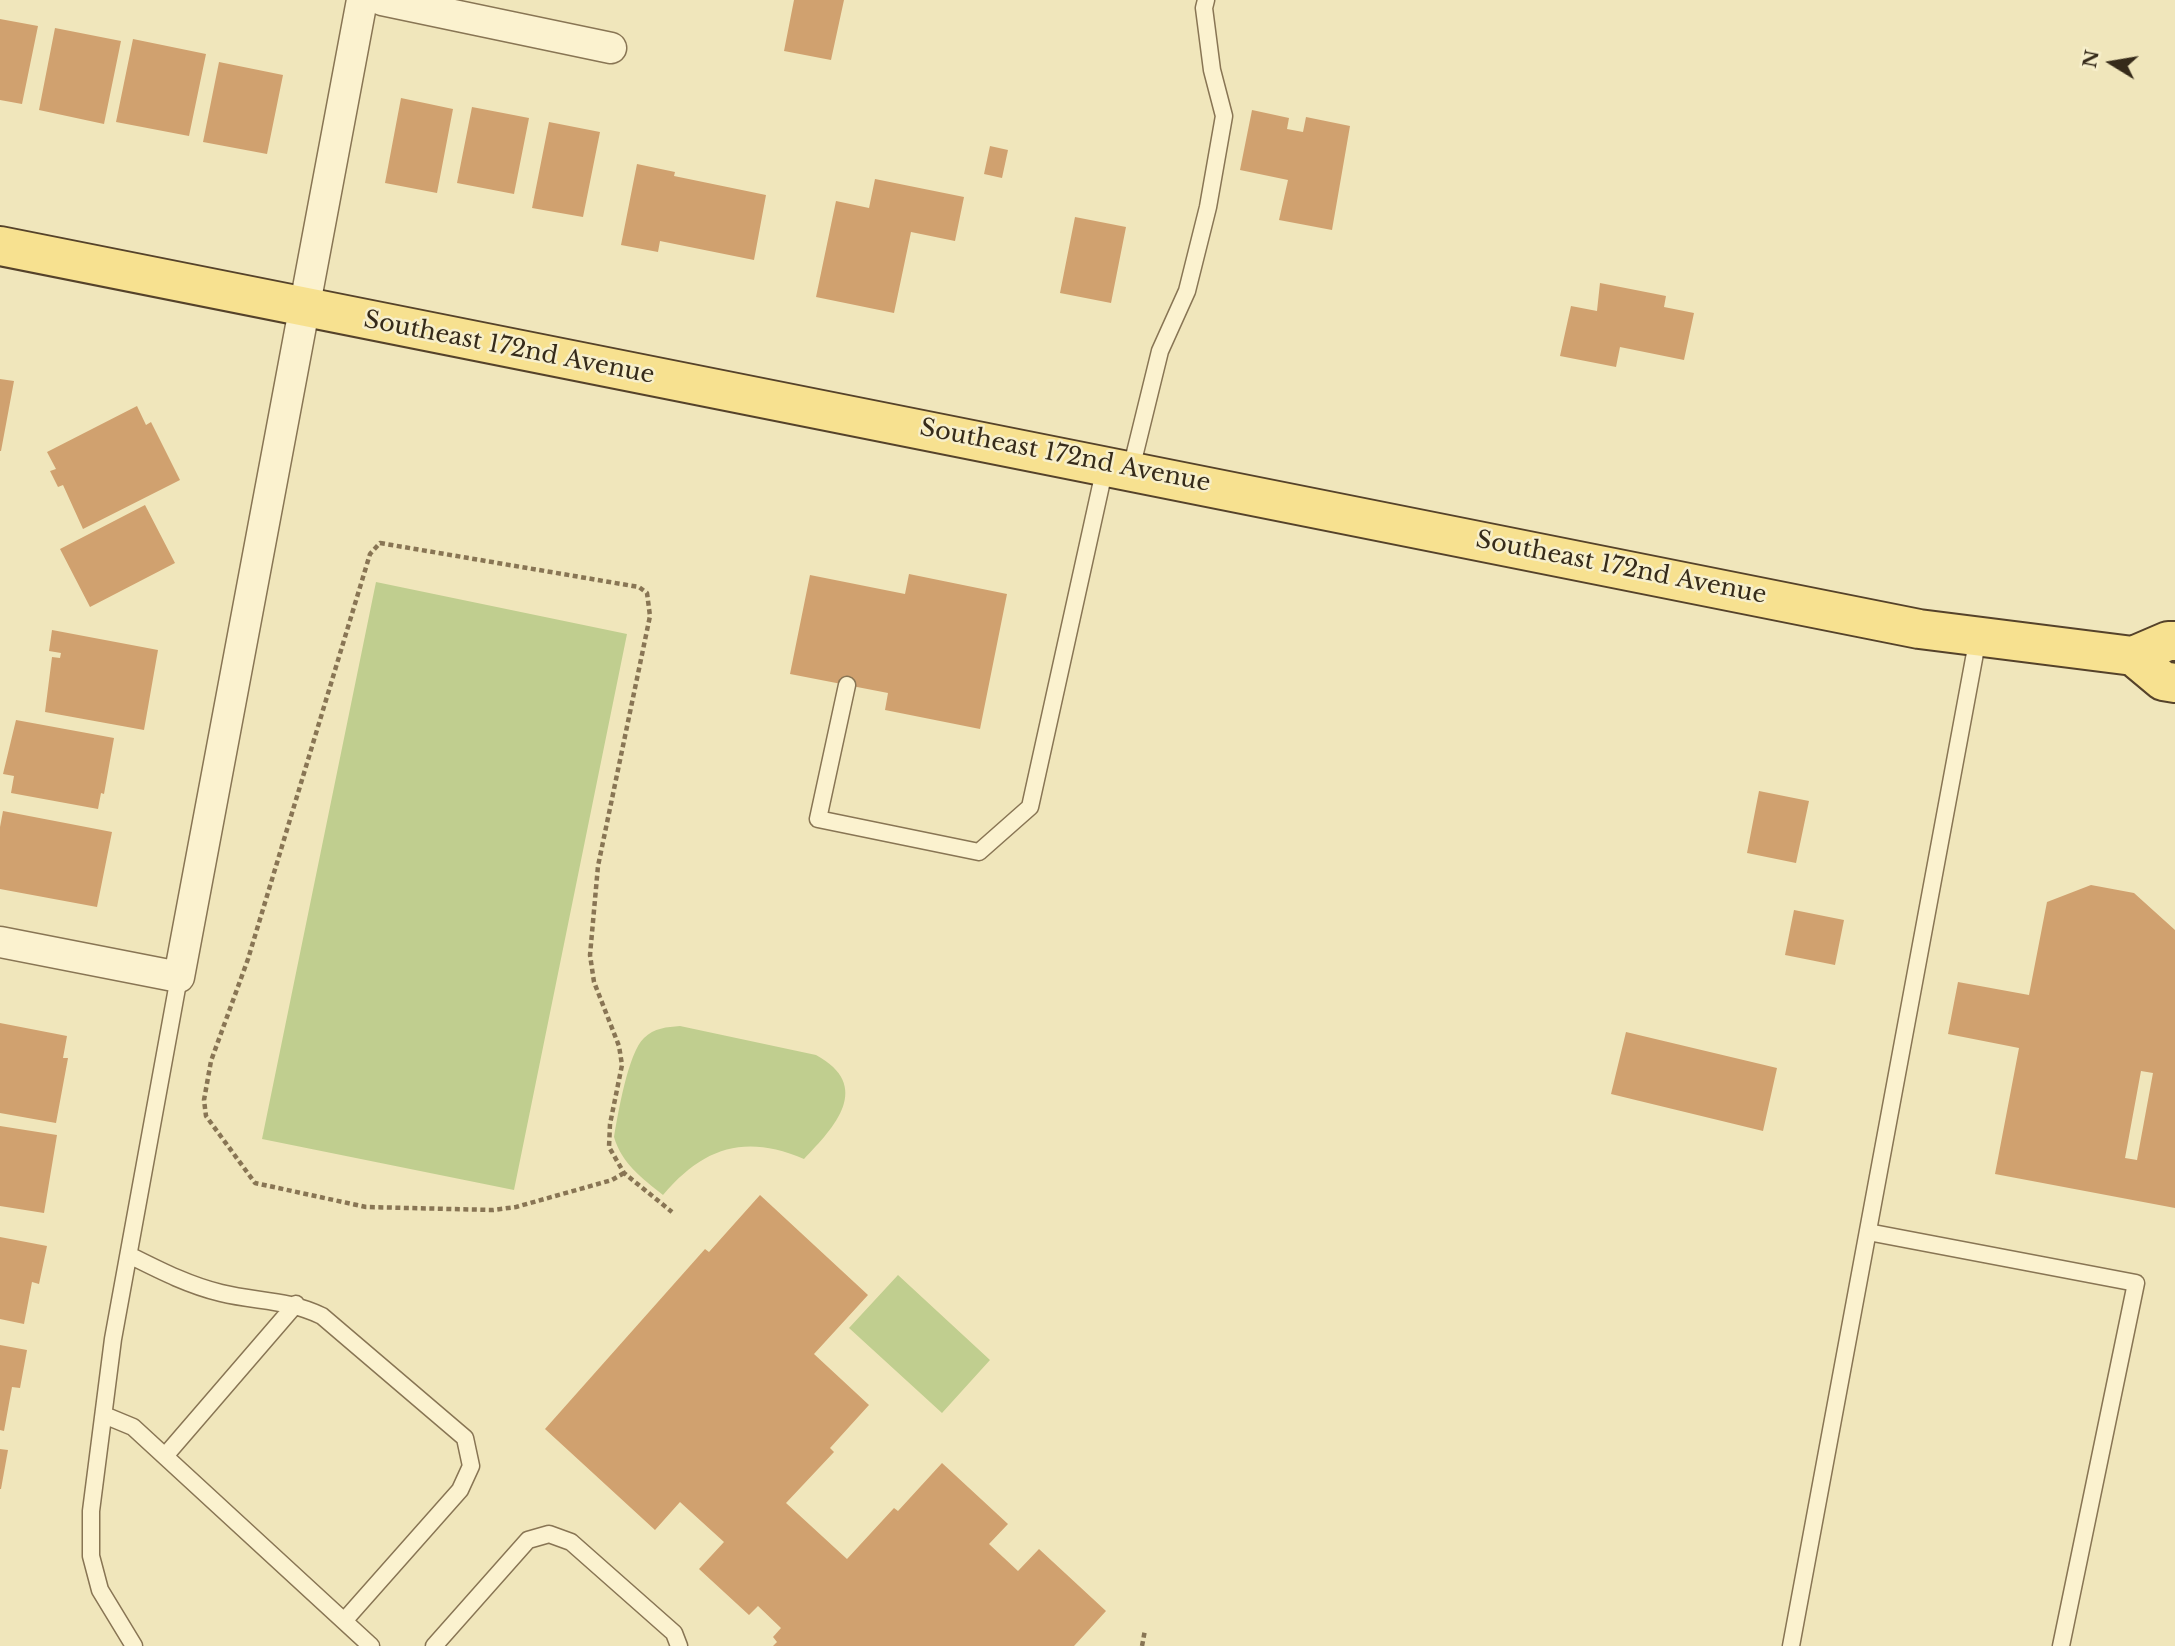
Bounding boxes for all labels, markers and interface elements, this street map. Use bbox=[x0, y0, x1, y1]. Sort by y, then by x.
north arrow bbox=[2077, 28, 2147, 98]
text: N bbox=[2078, 48, 2104, 70]
street label: Southeast 172nd Avenue bbox=[361, 306, 657, 390]
street label: Southeast 172nd Avenue bbox=[917, 414, 1213, 498]
street label: Southeast 172nd Avenue bbox=[1473, 526, 1769, 610]

